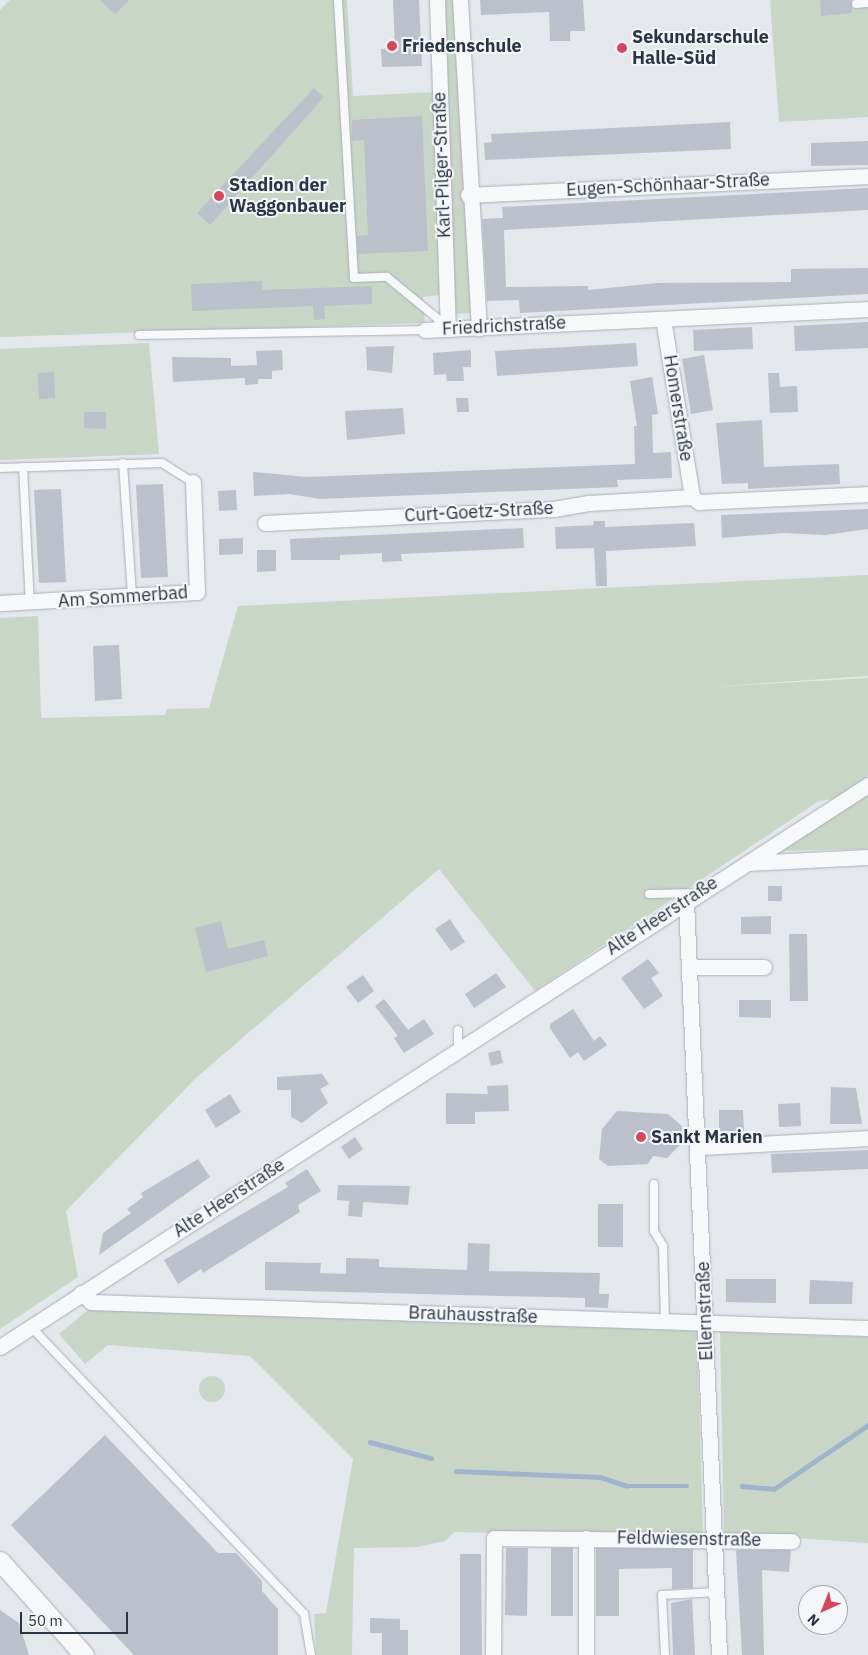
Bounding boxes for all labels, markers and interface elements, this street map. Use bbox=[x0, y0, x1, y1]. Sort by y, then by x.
place label: Sekundarschule Halle-Süd bbox=[632, 27, 769, 70]
place label: Friedenschule bbox=[402, 35, 522, 57]
marker: Friedenschule bbox=[386, 40, 398, 52]
marker: Sekundarschule Halle-Süd bbox=[616, 42, 628, 54]
street label: Karl-Pilger-Straße bbox=[429, 92, 455, 238]
street label: Eugen-Schönhaar-Straße bbox=[566, 169, 770, 201]
place label: Stadion der Waggonbauer bbox=[229, 175, 346, 218]
marker: Stadion der Waggonbauer bbox=[213, 190, 225, 202]
street label: Friedrichstraße bbox=[442, 312, 566, 340]
street label: Homerstraße bbox=[659, 353, 697, 463]
street label: Curt-Goetz-Straße bbox=[404, 497, 554, 527]
street label: Am Sommerbad bbox=[57, 582, 189, 612]
street label: Alte Heerstraße bbox=[602, 872, 722, 960]
place label: Sankt Marien bbox=[651, 1126, 763, 1148]
marker: Sankt Marien bbox=[635, 1131, 647, 1143]
street label: Alte Heerstraße bbox=[169, 1154, 289, 1242]
street label: Ellernstraße bbox=[692, 1261, 718, 1361]
street label: Brauhausstraße bbox=[408, 1302, 538, 1328]
street label: Feldwiesenstraße bbox=[617, 1527, 761, 1551]
north arrow bbox=[798, 1585, 848, 1635]
scale bar bbox=[22, 1602, 130, 1634]
text: N bbox=[803, 1610, 823, 1630]
text: 50 m bbox=[28, 1611, 63, 1630]

